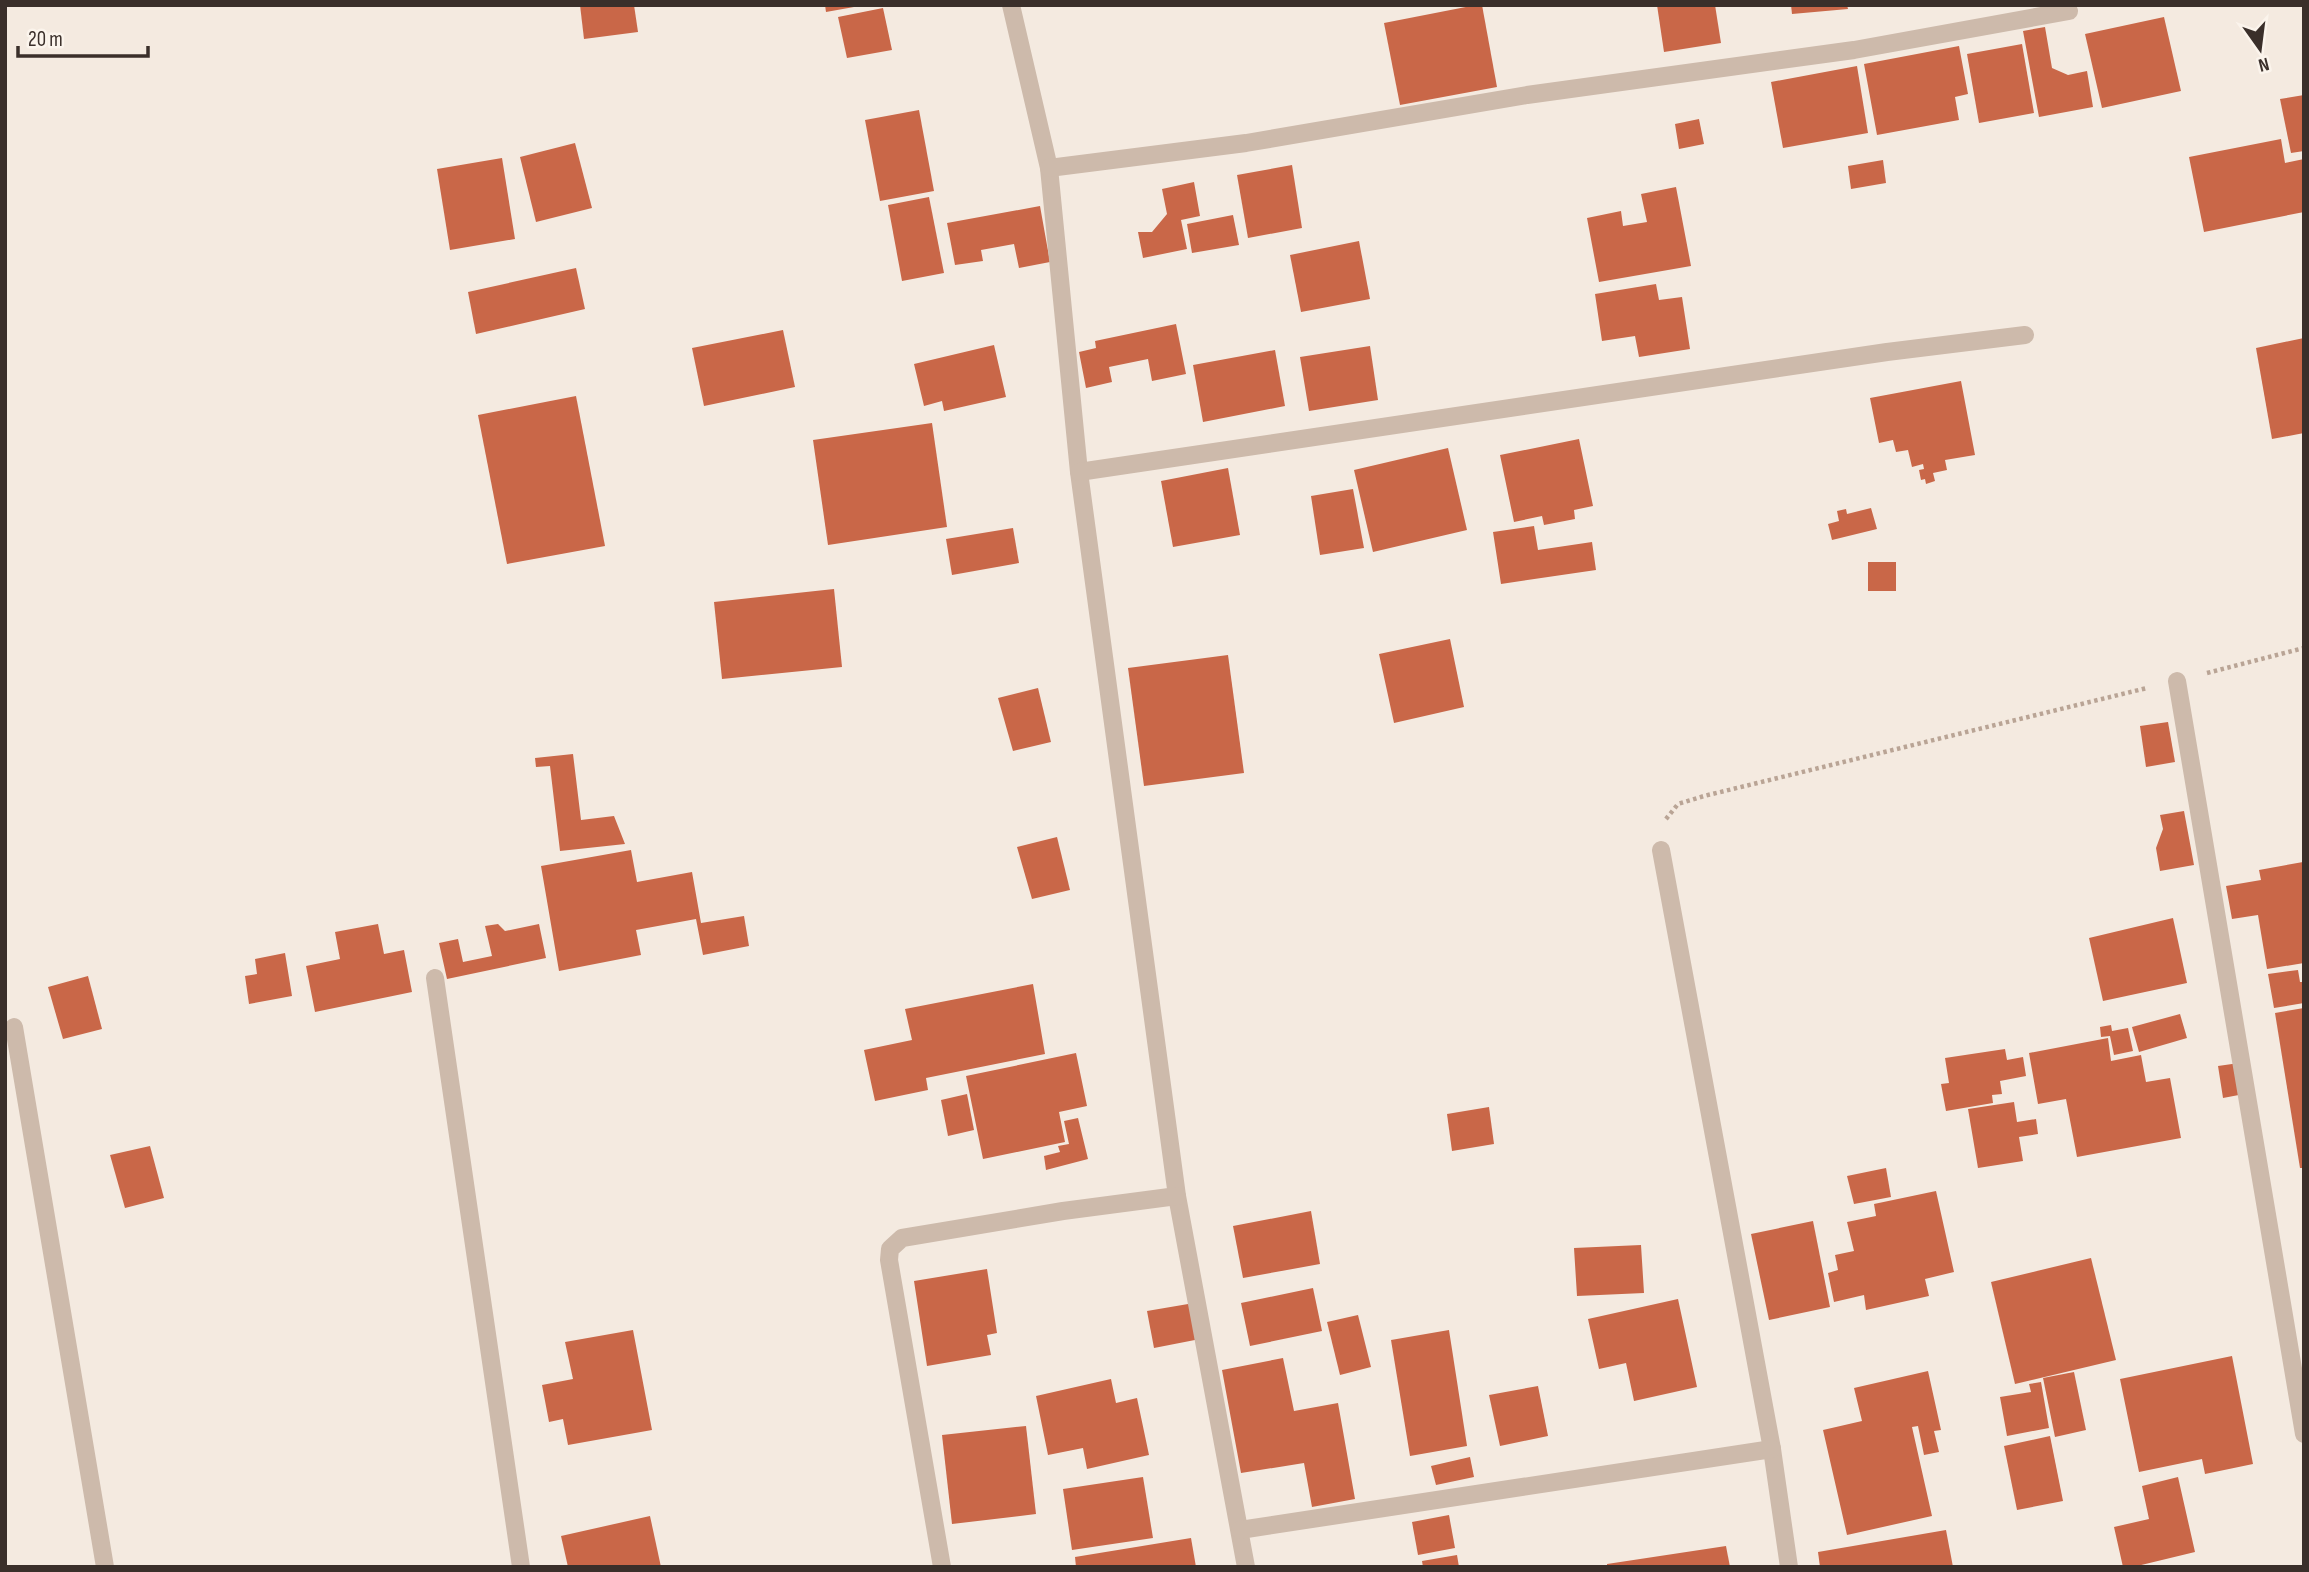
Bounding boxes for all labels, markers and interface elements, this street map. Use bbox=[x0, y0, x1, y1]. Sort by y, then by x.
scale bar bbox=[18, 14, 147, 58]
north arrow bbox=[2225, 14, 2295, 84]
text: 20 m bbox=[28, 27, 63, 52]
text: N bbox=[2256, 52, 2271, 76]

